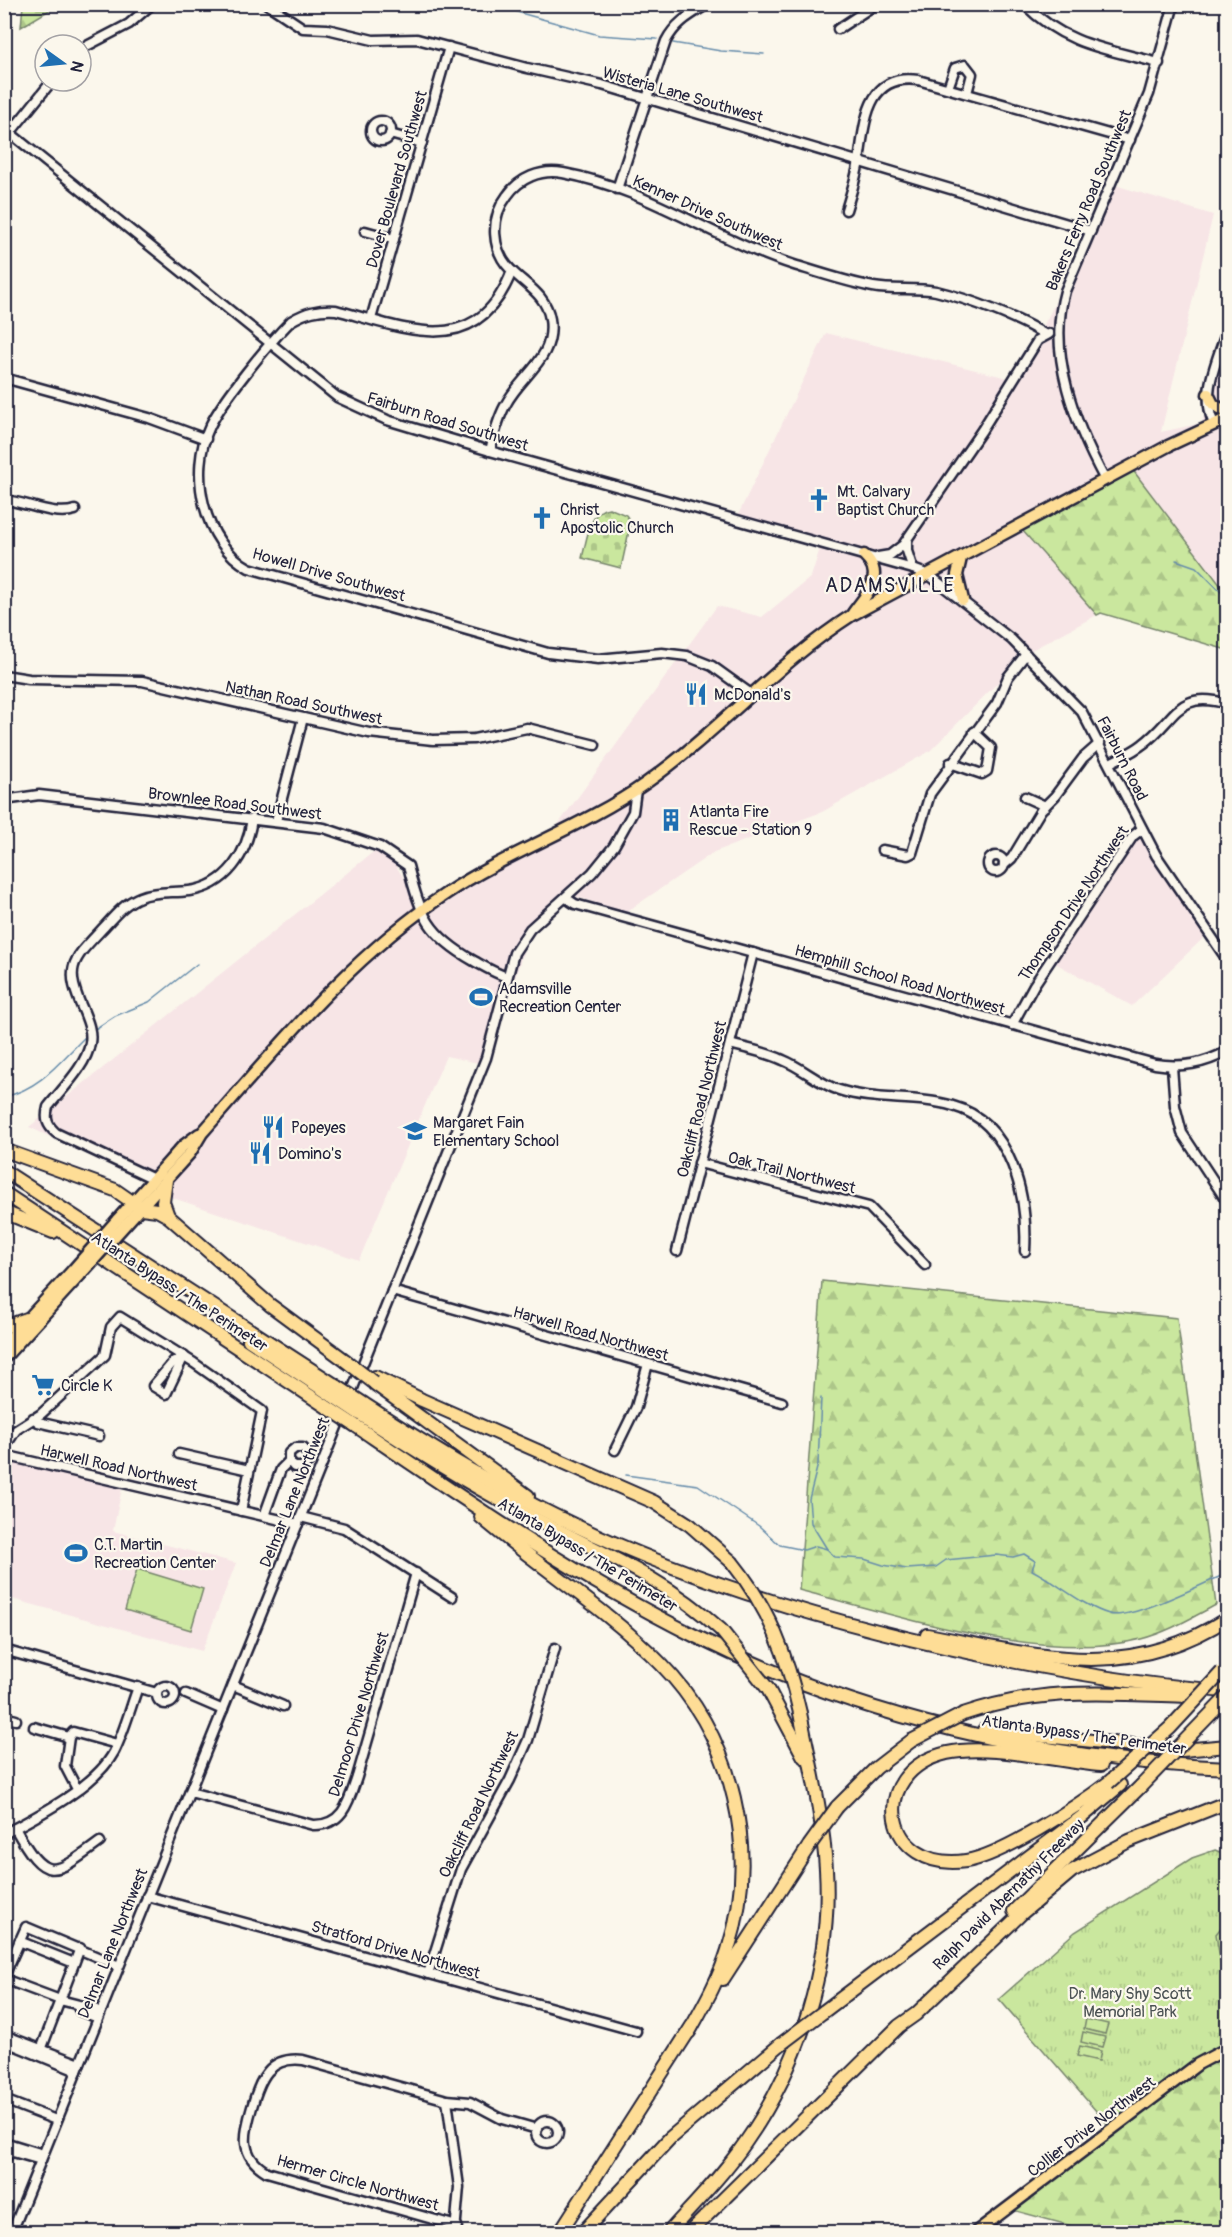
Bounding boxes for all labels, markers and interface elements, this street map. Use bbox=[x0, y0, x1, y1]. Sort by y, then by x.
north arrow bbox=[33, 33, 93, 93]
text: N bbox=[65, 59, 88, 75]
street label: Wisteria Lane Southwest bbox=[600, 62, 766, 128]
street label: Dover Boulevard Southwest bbox=[362, 88, 432, 270]
street label: Bakers Ferry Road Southwest bbox=[1042, 106, 1136, 294]
street label: Kenner Drive Southwest bbox=[629, 171, 786, 255]
street label: Fairburn Road Southwest bbox=[365, 388, 531, 456]
place label: Mt. Calvary Baptist Church bbox=[837, 482, 934, 520]
church icon: Mt. Calvary Baptist Church bbox=[806, 487, 832, 513]
place label: Christ Apostolic Church bbox=[560, 500, 674, 538]
church icon: Christ Apostolic Church bbox=[529, 505, 555, 531]
street label: Howell Drive Southwest bbox=[250, 544, 408, 607]
district label: ADAMSVILLE bbox=[825, 573, 955, 598]
street label: Nathan Road Southwest bbox=[223, 677, 385, 730]
restaurant icon: McDonald's bbox=[683, 681, 709, 707]
place label: McDonald's bbox=[714, 685, 791, 705]
street label: Fairburn Road bbox=[1092, 713, 1152, 804]
street label: Brownlee Road Southwest bbox=[147, 783, 323, 825]
place label: Atlanta Fire Rescue - Station 9 bbox=[689, 802, 812, 840]
building icon: Atlanta Fire Rescue - Station 9 bbox=[658, 807, 684, 833]
street label: Thompson Drive Northwest bbox=[1014, 822, 1134, 985]
street label: Hemphill School Road Northwest bbox=[792, 940, 1008, 1020]
place label: Adamsville Recreation Center bbox=[499, 979, 621, 1017]
sports icon: Adamsville Recreation Center bbox=[468, 984, 494, 1010]
street label: Oakcliff Road Northwest bbox=[673, 1018, 731, 1180]
place label: Margaret Fain Elementary School bbox=[433, 1113, 559, 1151]
restaurant icon: Popeyes bbox=[260, 1114, 286, 1140]
place label: Popeyes bbox=[291, 1118, 346, 1138]
school or university icon: Margaret Fain Elementary School bbox=[402, 1118, 428, 1144]
restaurant icon: Domino's bbox=[247, 1140, 273, 1166]
place label: Domino's bbox=[278, 1144, 341, 1164]
street label: Oak Trail Northwest bbox=[726, 1147, 858, 1199]
street label: Atlanta Bypass / The Perimeter bbox=[87, 1227, 272, 1357]
street label: Harwell Road Northwest bbox=[511, 1302, 671, 1366]
supermarket icon: Circle K bbox=[30, 1372, 56, 1398]
place label: Circle K bbox=[61, 1376, 113, 1396]
street label: Delmar Lane Northwest bbox=[256, 1414, 334, 1570]
street label: Harwell Road Northwest bbox=[38, 1440, 200, 1496]
street label: Atlanta Bypass / The Perimeter bbox=[494, 1493, 681, 1617]
place label: C.T. Martin Recreation Center bbox=[94, 1535, 216, 1573]
sports icon: C.T. Martin Recreation Center bbox=[63, 1540, 89, 1566]
street label: Delmoor Drive Northwest bbox=[324, 1629, 394, 1799]
street label: Atlanta Bypass / The Perimeter bbox=[980, 1711, 1188, 1759]
street label: Oakcliff Road Northwest bbox=[435, 1727, 523, 1881]
street label: Ralph David Abernathy Freeway bbox=[929, 1815, 1089, 1975]
street label: Delmar Lane Northwest bbox=[74, 1865, 152, 2021]
street label: Stratford Drive Northwest bbox=[309, 1916, 483, 1984]
park label: Dr. Mary Shy Scott Memorial Park bbox=[1069, 1984, 1192, 2022]
street label: Collier Drive Northwest bbox=[1024, 2072, 1160, 2181]
street label: Hermer Circle Northwest bbox=[274, 2150, 441, 2216]

